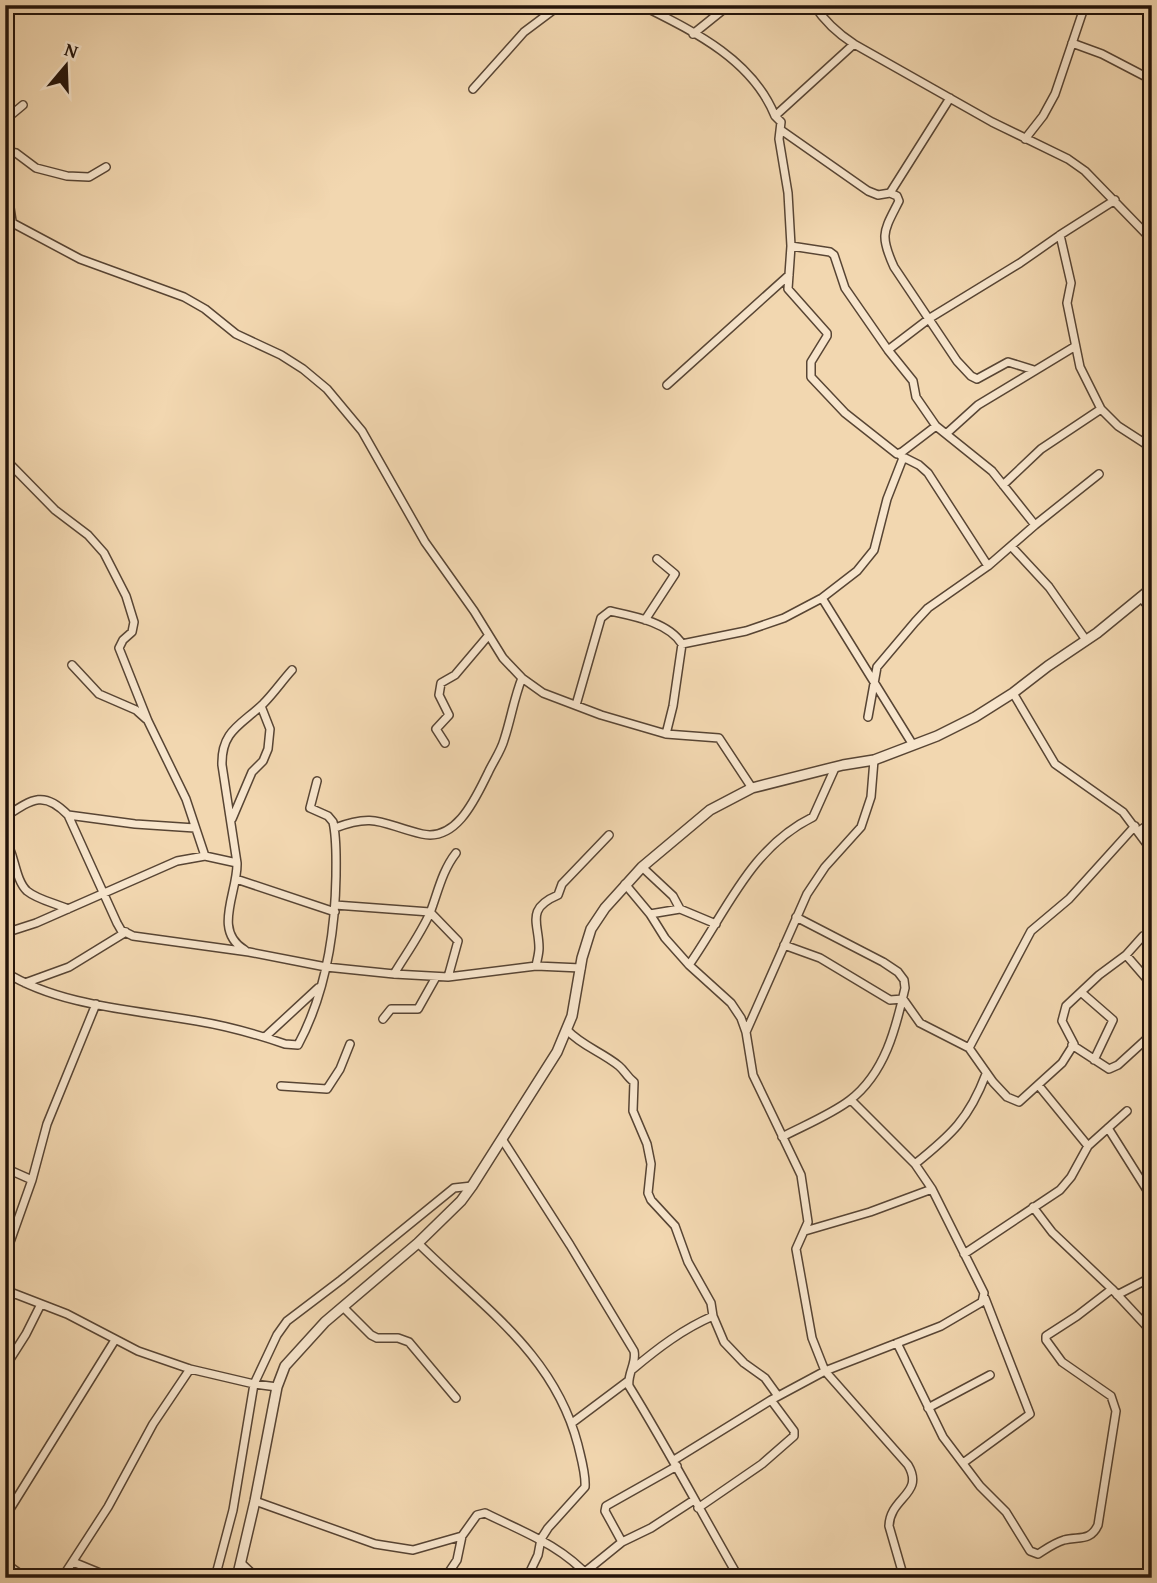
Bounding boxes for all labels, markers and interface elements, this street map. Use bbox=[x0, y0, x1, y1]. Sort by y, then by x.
north arrow bbox=[32, 32, 102, 102]
text: N bbox=[61, 35, 82, 65]

